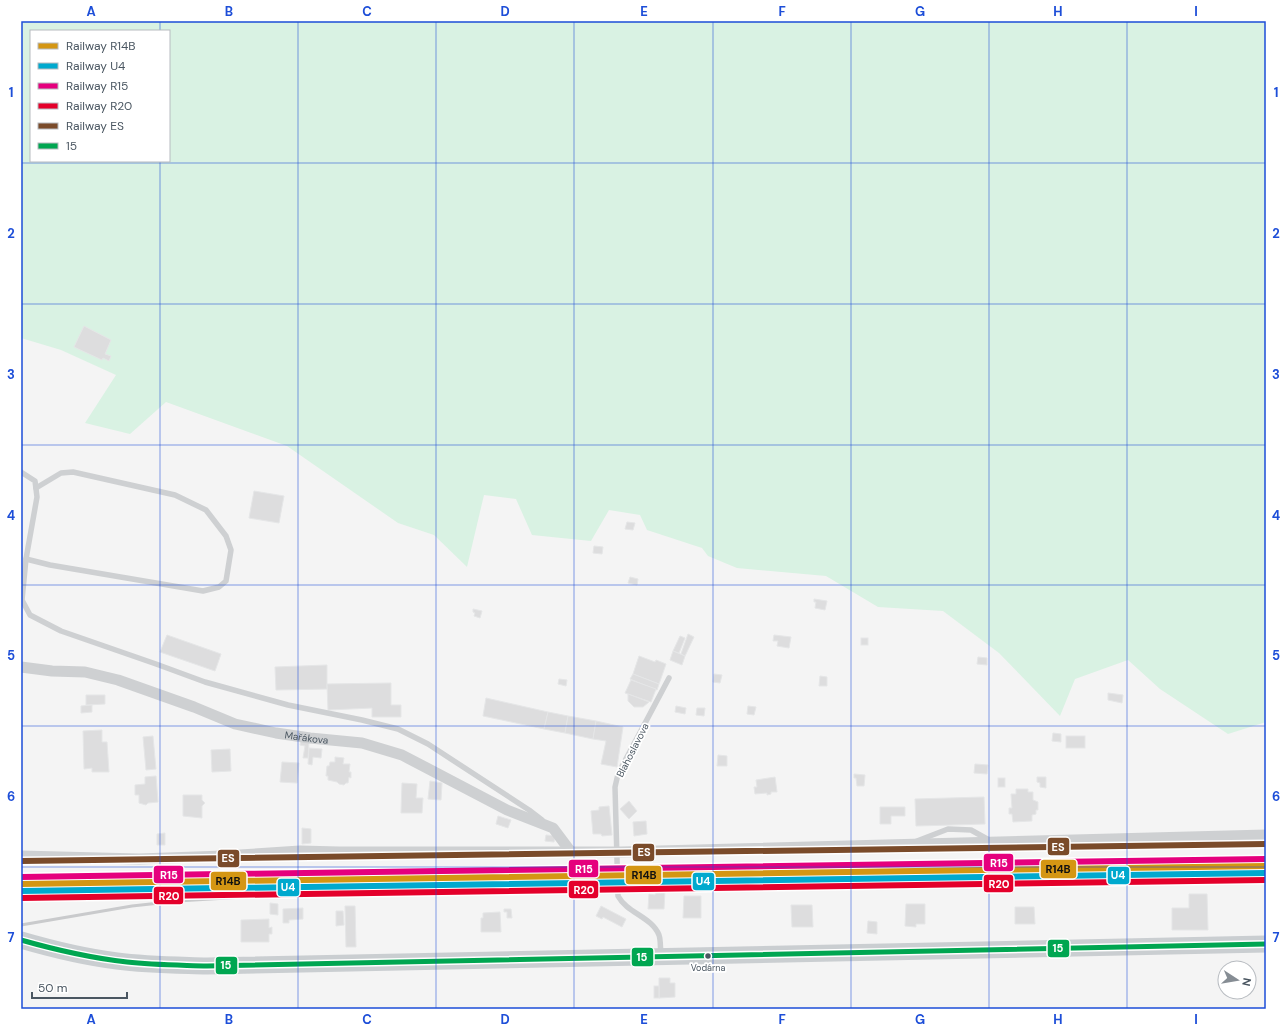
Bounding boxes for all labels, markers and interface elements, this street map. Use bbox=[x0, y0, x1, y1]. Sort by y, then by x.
text: A bbox=[86, 3, 96, 20]
text: B bbox=[225, 3, 233, 20]
text: C bbox=[362, 3, 372, 20]
text: D bbox=[500, 3, 510, 20]
text: E bbox=[640, 3, 648, 20]
text: F bbox=[778, 3, 786, 20]
text: G bbox=[915, 3, 925, 20]
text: H bbox=[1053, 3, 1063, 20]
text: I bbox=[1194, 3, 1198, 20]
legend bbox=[30, 30, 170, 162]
text: Railway R14B bbox=[66, 38, 136, 54]
text: Railway U4 bbox=[66, 58, 125, 74]
text: Railway R15 bbox=[66, 78, 128, 94]
text: 1 bbox=[9, 84, 13, 101]
text: 1 bbox=[1274, 84, 1278, 101]
text: Railway R20 bbox=[66, 98, 132, 114]
text: Railway ES bbox=[66, 118, 124, 134]
text: 15 bbox=[66, 138, 77, 154]
text: 2 bbox=[7, 225, 15, 242]
text: 2 bbox=[1272, 225, 1280, 242]
text: 3 bbox=[7, 366, 15, 383]
text: 3 bbox=[1272, 366, 1280, 383]
text: 4 bbox=[7, 507, 15, 524]
text: 4 bbox=[1272, 507, 1280, 524]
text: 5 bbox=[7, 647, 15, 664]
text: 5 bbox=[1272, 647, 1280, 664]
street label: Blahoslavova bbox=[613, 721, 652, 779]
street label: Mařákova bbox=[284, 728, 329, 747]
text: 6 bbox=[7, 788, 15, 805]
text: 6 bbox=[1272, 788, 1280, 805]
line badge: ES bbox=[1047, 837, 1070, 856]
text: ES bbox=[1051, 840, 1065, 854]
line badge: ES bbox=[632, 843, 655, 862]
text: ES bbox=[637, 845, 651, 859]
line badge: ES bbox=[217, 849, 240, 868]
text: ES bbox=[221, 851, 235, 865]
line badge: R15 bbox=[983, 853, 1014, 872]
text: R15 bbox=[990, 856, 1008, 870]
line badge: R15 bbox=[568, 859, 599, 878]
line badge: R14B bbox=[1040, 859, 1077, 879]
text: R15 bbox=[575, 862, 593, 876]
text: R14B bbox=[1045, 862, 1071, 876]
line badge: R15 bbox=[153, 865, 184, 884]
line badge: R14B bbox=[625, 865, 662, 885]
line badge: U4 bbox=[1107, 866, 1130, 885]
text: R15 bbox=[160, 868, 178, 882]
text: R14B bbox=[631, 868, 657, 882]
text: U4 bbox=[1111, 868, 1125, 882]
line badge: R14B bbox=[210, 871, 247, 891]
line badge: U4 bbox=[692, 872, 715, 891]
text: R14B bbox=[215, 874, 241, 888]
text: U4 bbox=[696, 874, 710, 888]
line badge: R20 bbox=[983, 874, 1014, 893]
text: R20 bbox=[989, 877, 1010, 891]
line badge: U4 bbox=[277, 878, 300, 897]
text: U4 bbox=[281, 880, 295, 894]
line badge: R20 bbox=[568, 880, 599, 899]
text: R20 bbox=[574, 883, 595, 897]
line badge: R20 bbox=[153, 886, 184, 905]
text: R20 bbox=[159, 889, 180, 903]
text: 7 bbox=[8, 929, 15, 946]
text: 7 bbox=[1273, 929, 1280, 946]
line badge: 15 bbox=[1047, 939, 1070, 958]
text: 15 bbox=[1053, 941, 1064, 955]
line badge: 15 bbox=[631, 947, 654, 967]
text: 15 bbox=[637, 950, 648, 964]
marker: Vodárna bbox=[703, 951, 713, 961]
line badge: 15 bbox=[215, 956, 238, 975]
text: 15 bbox=[221, 958, 232, 972]
north arrow bbox=[1217, 960, 1257, 1000]
place label: Vodárna bbox=[691, 962, 725, 974]
scale bar bbox=[32, 974, 127, 1000]
text: N bbox=[1239, 977, 1254, 987]
text: 50 m bbox=[38, 980, 67, 996]
text: A bbox=[86, 1011, 96, 1028]
text: B bbox=[225, 1011, 233, 1028]
text: C bbox=[362, 1011, 372, 1028]
text: D bbox=[500, 1011, 510, 1028]
text: E bbox=[640, 1011, 648, 1028]
text: F bbox=[778, 1011, 786, 1028]
text: G bbox=[915, 1011, 925, 1028]
text: H bbox=[1053, 1011, 1063, 1028]
text: I bbox=[1194, 1011, 1198, 1028]

